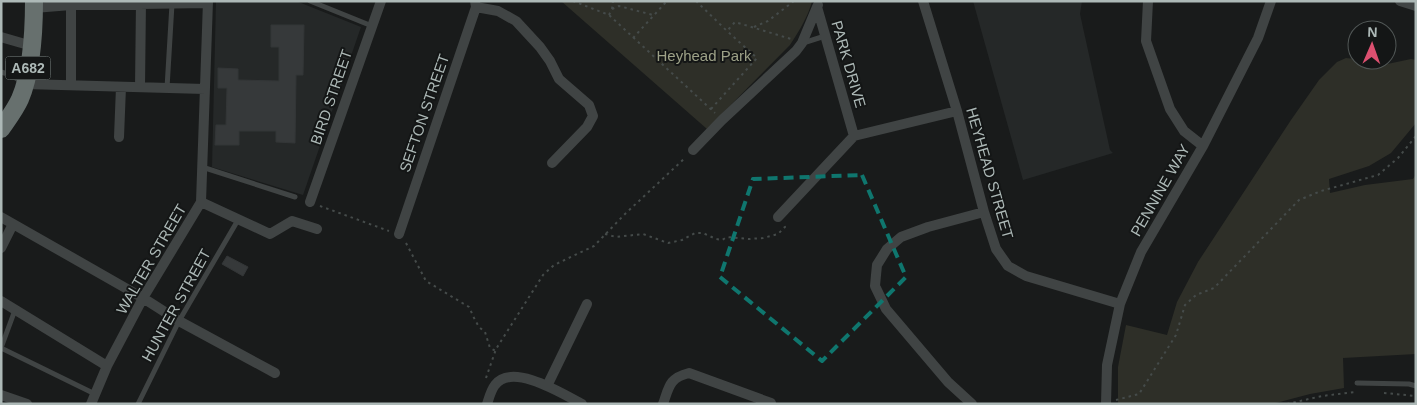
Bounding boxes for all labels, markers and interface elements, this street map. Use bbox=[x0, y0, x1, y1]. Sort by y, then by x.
street label: PARK DRIVE bbox=[828, 19, 870, 109]
north arrow bbox=[1347, 20, 1397, 70]
text: N bbox=[1367, 24, 1378, 40]
street label: BIRD STREET bbox=[307, 47, 355, 147]
park label: Heyhead Park bbox=[656, 47, 752, 64]
street label: SEFTON STREET bbox=[396, 52, 452, 174]
road number: A682 bbox=[5, 56, 50, 80]
street label: HEYHEAD STREET bbox=[963, 105, 1017, 241]
street label: PENNINE WAY bbox=[1127, 141, 1193, 239]
street label: WALTER STREET bbox=[113, 201, 189, 317]
street label: HUNTER STREET bbox=[138, 246, 214, 364]

